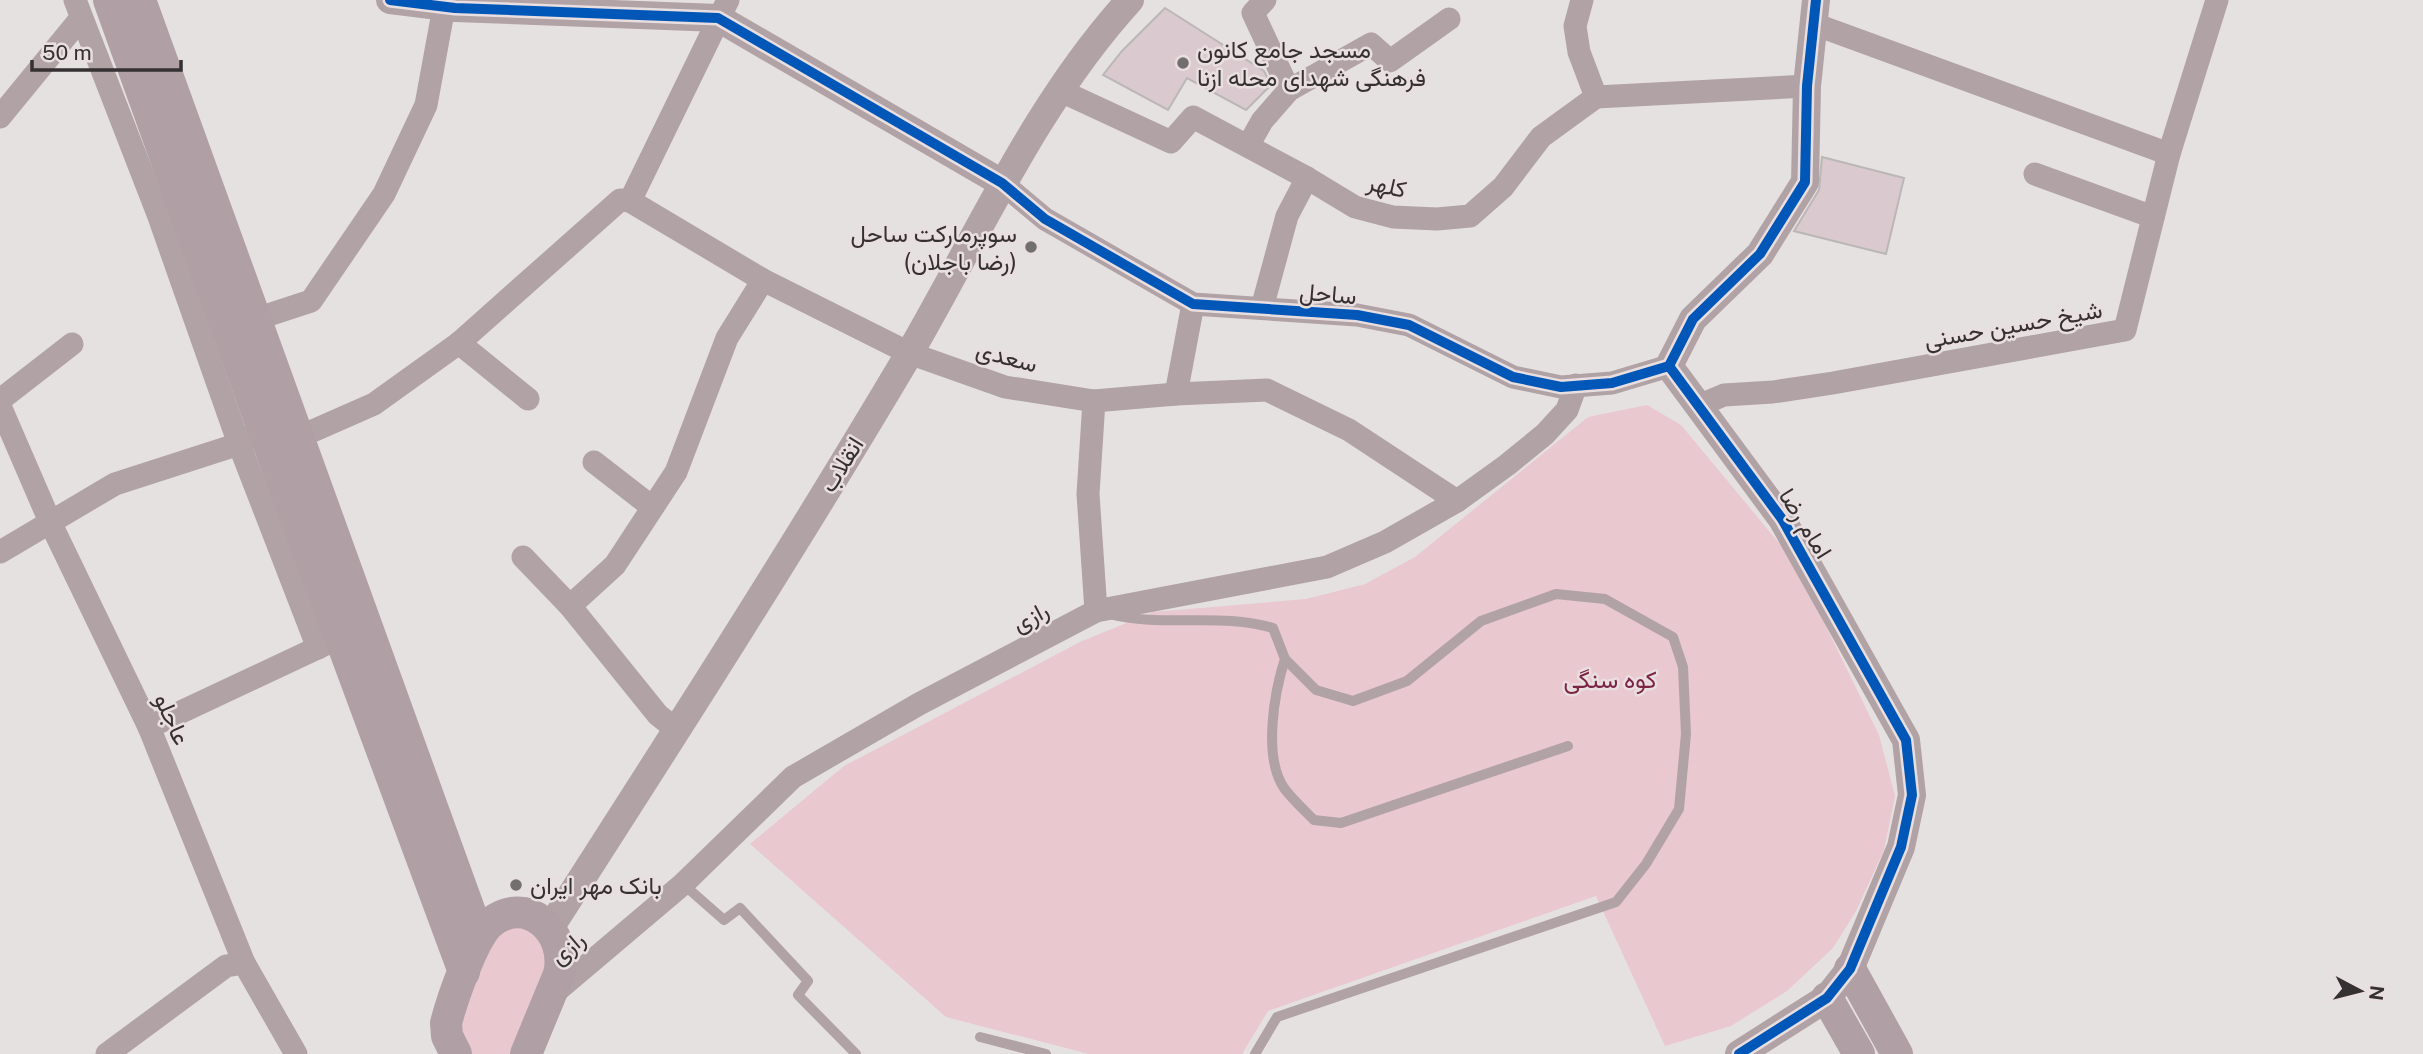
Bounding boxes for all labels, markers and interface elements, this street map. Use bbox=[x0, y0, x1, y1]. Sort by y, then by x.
scale bar bbox=[32, 28, 180, 72]
place label: مسجد جامع کانون فرهنگی شهدای محله ازنا bbox=[1197, 35, 1426, 93]
text: 50 m bbox=[42, 40, 92, 65]
marker: مسجد جامع کانون فرهنگی شهدای محله ازنا bbox=[1175, 55, 1191, 71]
street label: کلهر bbox=[1363, 167, 1409, 205]
place label: سوپرمارکت ساحل (رضا باجلان) bbox=[850, 219, 1017, 277]
marker: سوپرمارکت ساحل (رضا باجلان) bbox=[1023, 239, 1039, 255]
street label: ساحل bbox=[1298, 277, 1358, 310]
street label: شیخ حسین حسنی bbox=[1922, 295, 2105, 357]
street label: سعدی bbox=[973, 334, 1041, 379]
street label: انقلاب bbox=[813, 431, 870, 497]
street label: امام رضا bbox=[1771, 483, 1838, 565]
street label: رازی bbox=[1007, 595, 1054, 639]
park label: کوه سنگی bbox=[1563, 665, 1657, 695]
street label: عاجلو bbox=[148, 689, 197, 750]
place label: بانک مهر ایران bbox=[530, 871, 662, 901]
marker: بانک مهر ایران bbox=[508, 877, 524, 893]
street label: رازی bbox=[544, 924, 592, 971]
north arrow bbox=[2325, 956, 2395, 1026]
text: N bbox=[2365, 984, 2389, 1002]

